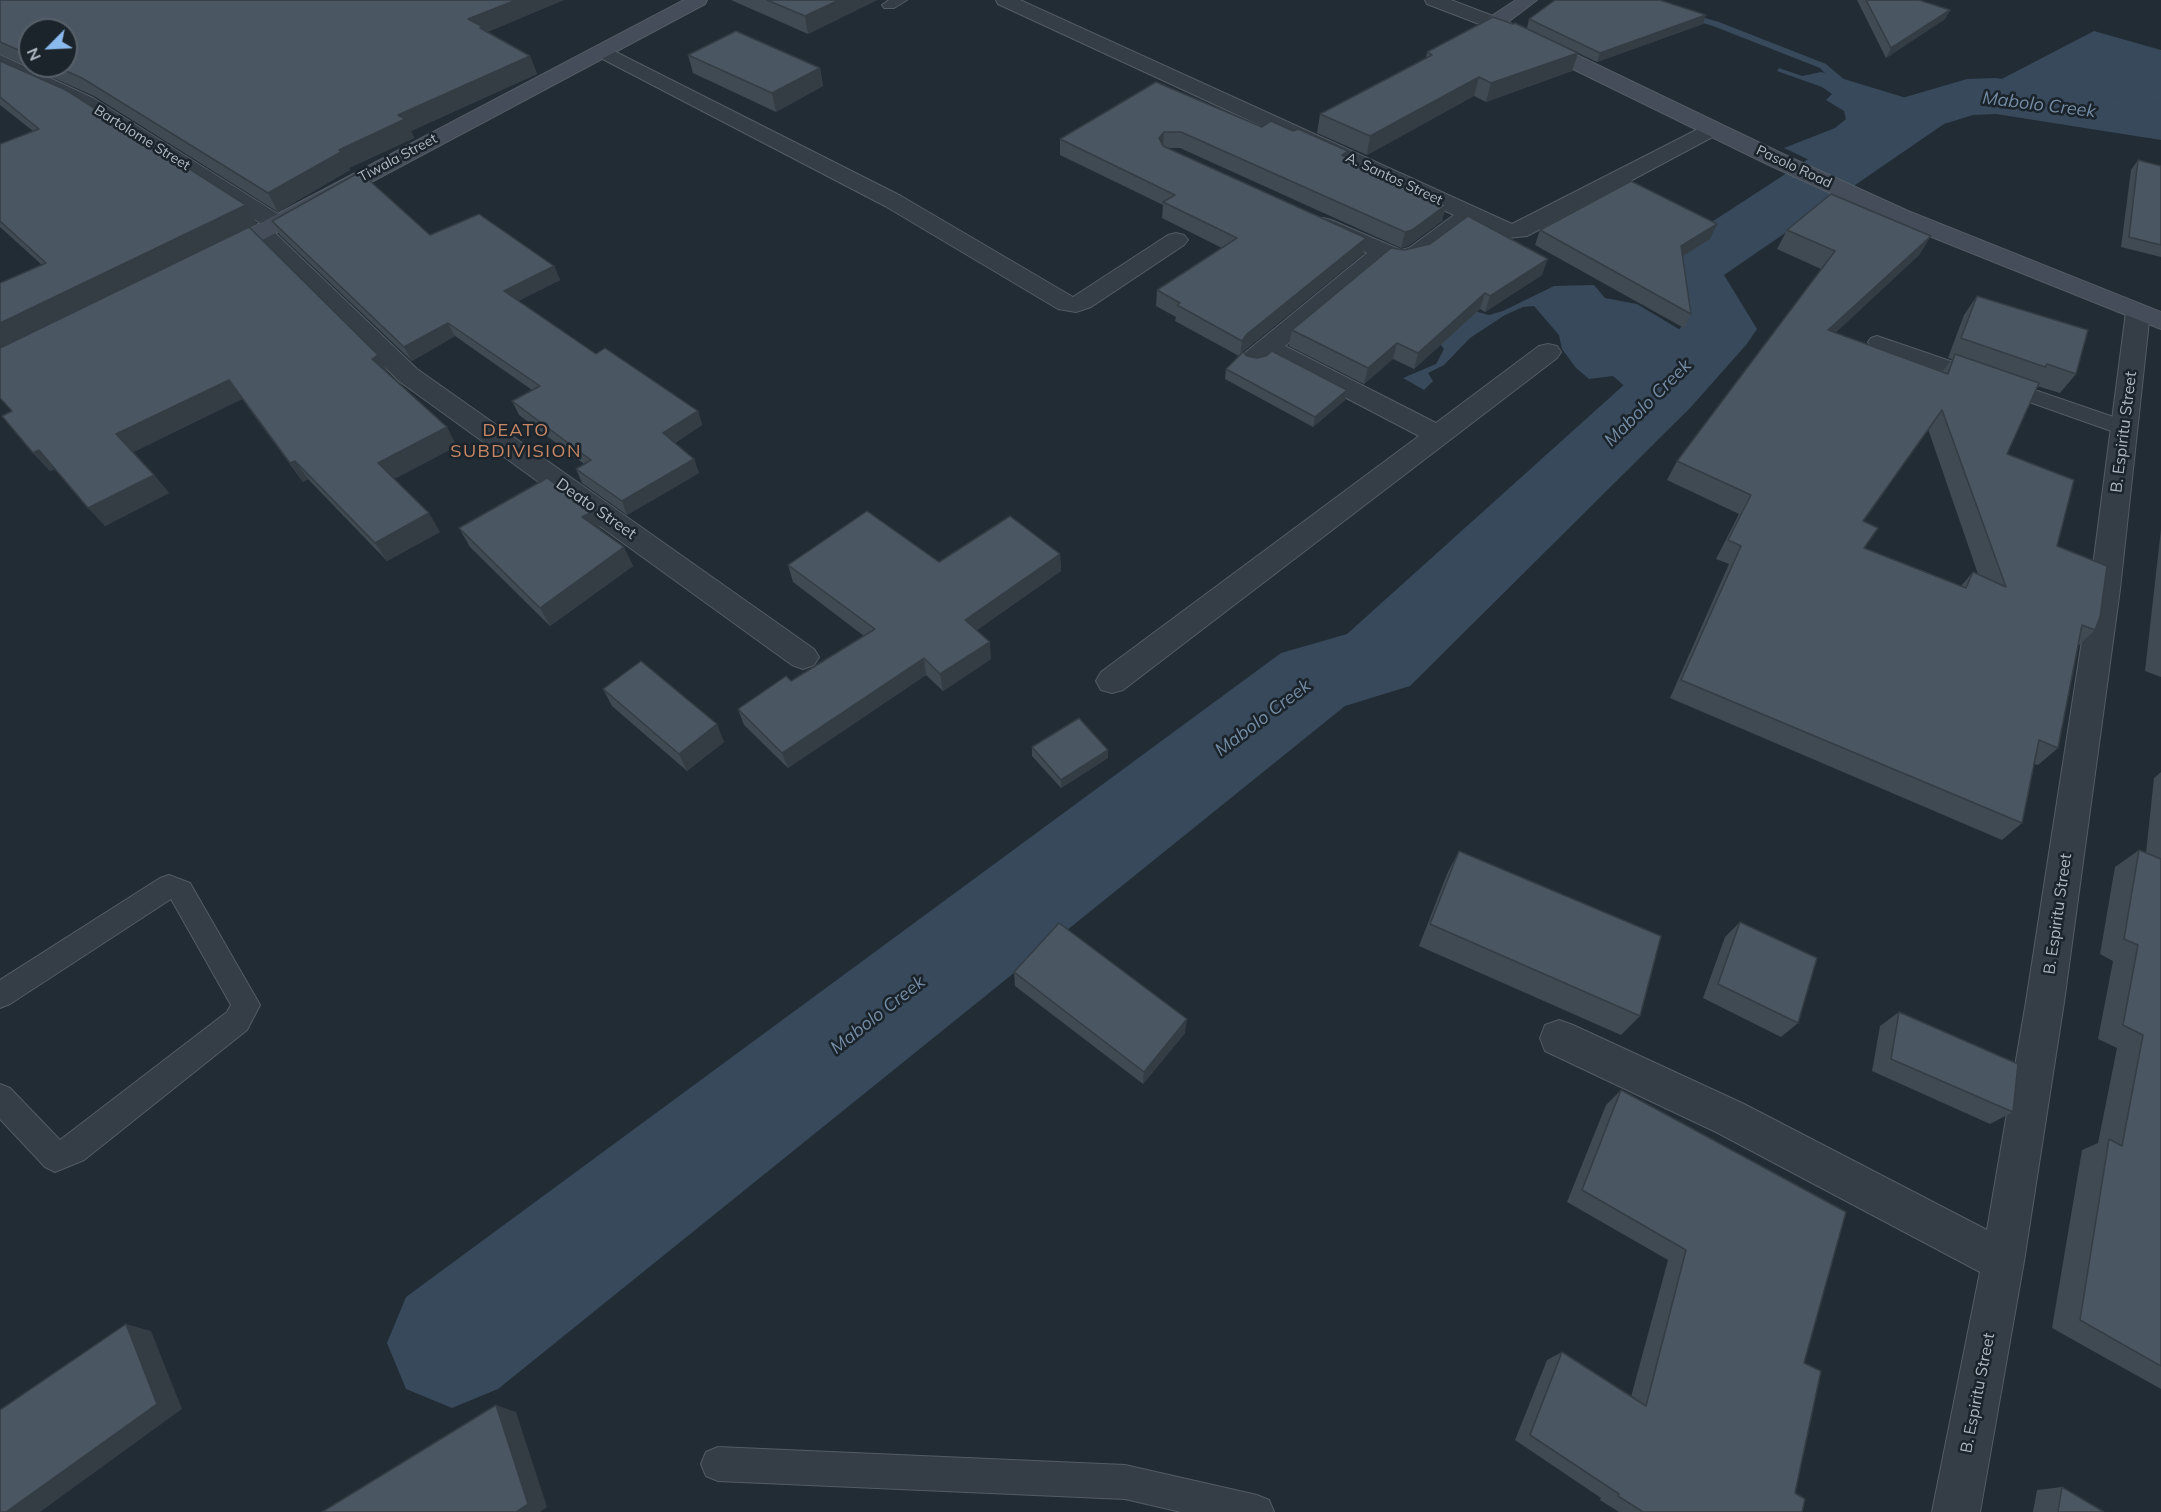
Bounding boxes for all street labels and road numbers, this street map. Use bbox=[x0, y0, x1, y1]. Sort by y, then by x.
street label: Bartolome Street bbox=[91, 102, 193, 174]
street label: Tiwala Street bbox=[356, 130, 440, 186]
street label: Pasolo Road bbox=[1754, 142, 1834, 192]
street label: A. Santos Street bbox=[1343, 149, 1445, 209]
street label: B. Espiritu Street bbox=[2107, 370, 2141, 494]
street label: Deato Street bbox=[552, 474, 640, 544]
street label: B. Espiritu Street bbox=[2040, 852, 2076, 976]
street label: B. Espiritu Street bbox=[1957, 1331, 1999, 1455]

